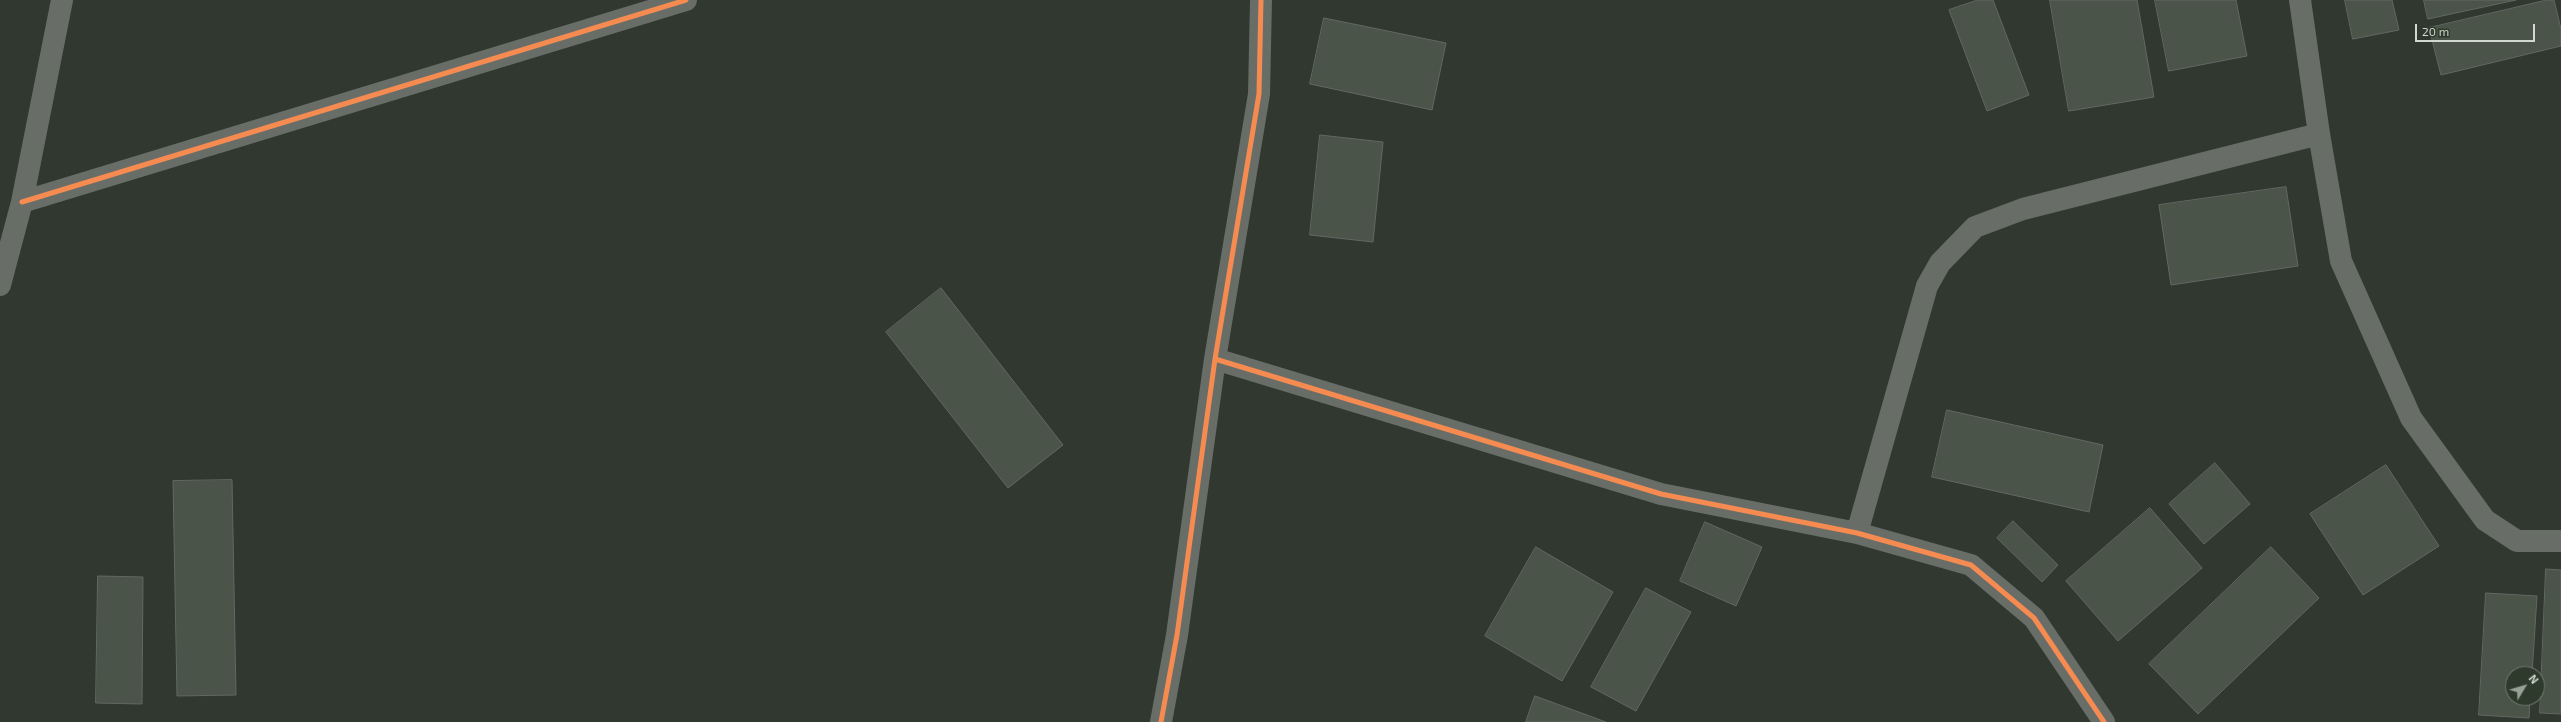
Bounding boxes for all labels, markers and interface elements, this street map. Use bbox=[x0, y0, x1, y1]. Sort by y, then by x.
scale bar bbox=[2417, 16, 2537, 42]
text: 20 m bbox=[2422, 24, 2449, 38]
north arrow bbox=[2505, 666, 2545, 706]
text: N bbox=[2526, 672, 2542, 686]

